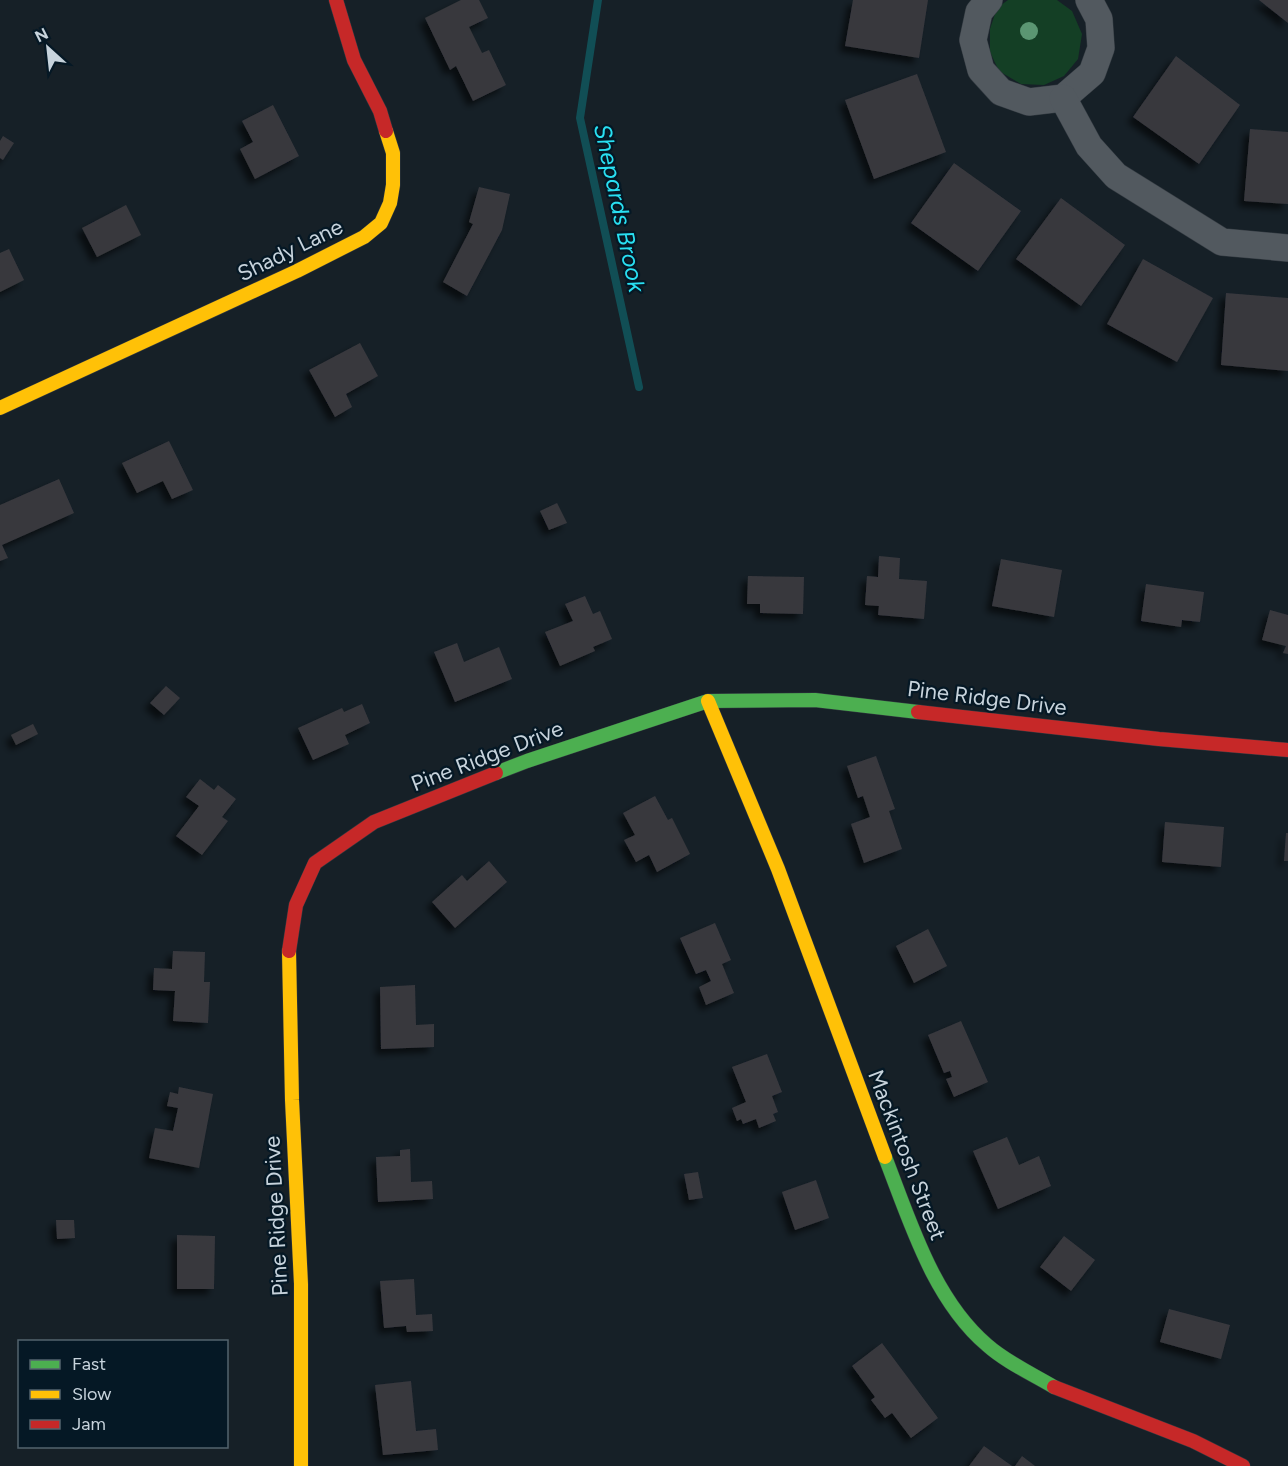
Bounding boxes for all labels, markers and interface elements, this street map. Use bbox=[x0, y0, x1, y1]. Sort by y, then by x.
north arrow bbox=[18, 18, 78, 78]
text: N bbox=[32, 24, 51, 46]
water label: Shepards Brook bbox=[588, 121, 652, 296]
street label: Shady Lane bbox=[233, 213, 347, 287]
street label: Pine Ridge Drive bbox=[906, 675, 1068, 721]
street label: Pine Ridge Drive bbox=[407, 715, 567, 797]
street label: Mackintosh Street bbox=[862, 1066, 952, 1244]
street label: Pine Ridge Drive bbox=[258, 1135, 294, 1297]
legend bbox=[18, 1340, 228, 1448]
text: Fast bbox=[72, 1353, 106, 1375]
text: Slow bbox=[72, 1383, 111, 1405]
text: Jam bbox=[72, 1413, 106, 1435]

